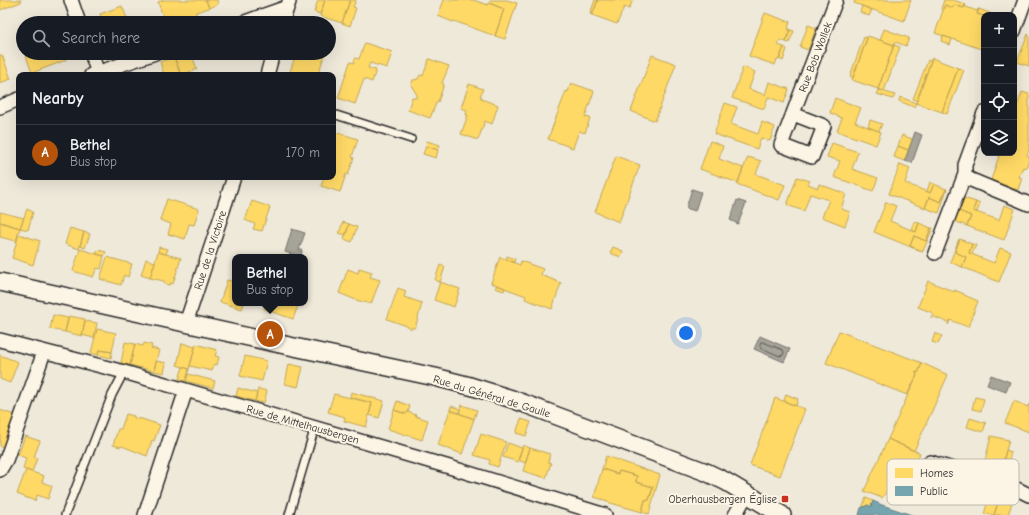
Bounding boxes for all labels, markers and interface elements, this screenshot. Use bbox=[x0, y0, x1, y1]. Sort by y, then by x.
map controls bbox=[981, 12, 1017, 156]
button: + bbox=[981, 12, 1017, 48]
search box bbox=[16, 16, 336, 60]
street label: Rue Bob Wollek bbox=[796, 20, 835, 94]
icon: search bbox=[30, 27, 52, 49]
text: Search here bbox=[62, 29, 140, 47]
button: − bbox=[981, 48, 1017, 84]
button: locate bbox=[981, 84, 1017, 120]
text: Nearby bbox=[32, 89, 83, 108]
button: layers bbox=[981, 120, 1017, 156]
text: Bethel bbox=[70, 136, 110, 154]
text: A bbox=[41, 145, 49, 160]
text: 170 m bbox=[286, 145, 320, 160]
text: Bus stop bbox=[70, 154, 117, 169]
street label: Rue de la Victoire bbox=[192, 208, 230, 291]
popup bbox=[232, 254, 308, 306]
text: Bethel bbox=[247, 264, 287, 282]
text: Bus stop bbox=[247, 282, 293, 297]
pin: A bbox=[257, 319, 283, 349]
your location bbox=[676, 323, 696, 343]
street label: Rue du Général de Gaulle bbox=[432, 372, 553, 421]
street label: Rue de Mittelhausbergen bbox=[245, 402, 361, 447]
legend bbox=[887, 459, 1019, 505]
text: Homes bbox=[920, 467, 953, 480]
text: Public bbox=[920, 485, 949, 498]
place label: Oberhausbergen Église bbox=[668, 492, 777, 506]
marker: Oberhausbergen Église bbox=[780, 494, 790, 504]

